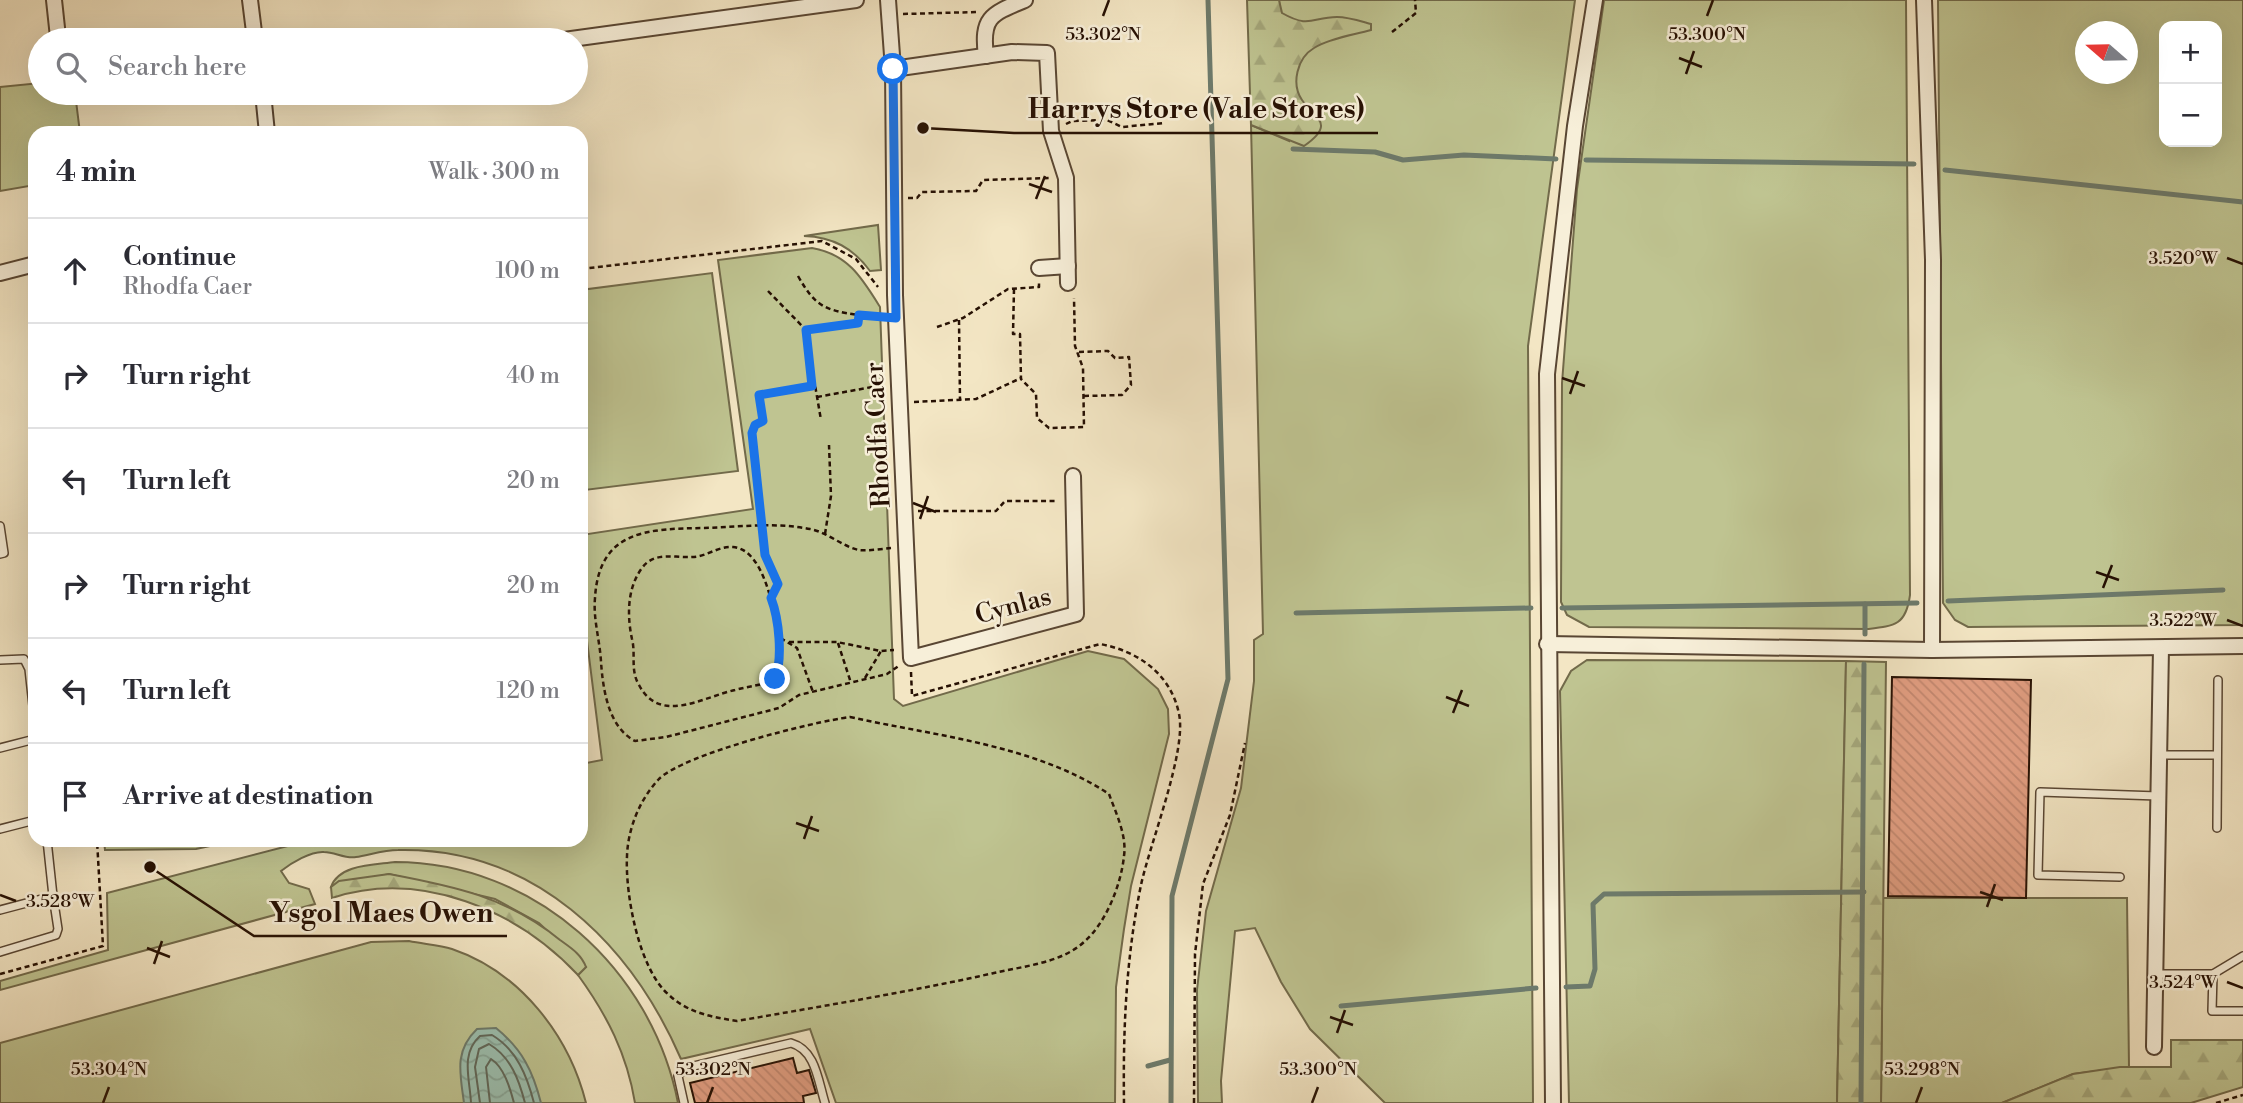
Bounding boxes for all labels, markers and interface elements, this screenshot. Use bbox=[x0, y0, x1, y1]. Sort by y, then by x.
north arrow bbox=[2075, 21, 2138, 84]
map controls bbox=[2159, 21, 2222, 147]
button: + bbox=[2159, 21, 2222, 84]
text: 53.302°N bbox=[1065, 23, 1141, 46]
text: 53.300°N bbox=[1668, 23, 1746, 46]
search box bbox=[28, 28, 588, 105]
icon: search bbox=[52, 48, 90, 86]
text: Search here bbox=[108, 51, 247, 83]
route start bbox=[877, 53, 908, 84]
callout: Harrys Store (Vale Stores) bbox=[1014, 84, 1378, 133]
button: − bbox=[2159, 84, 2222, 147]
text: Harrys Store (Vale Stores) bbox=[1028, 92, 1364, 127]
text: 4 min bbox=[56, 153, 136, 191]
text: Walk · 300 m bbox=[429, 158, 560, 186]
text: Continue bbox=[123, 241, 236, 273]
text: 3.520°W bbox=[2149, 247, 2218, 270]
icon: ahead bbox=[56, 252, 94, 290]
text: 100 m bbox=[495, 257, 560, 285]
text: Rhodfa Caer bbox=[123, 273, 252, 301]
icon: right bbox=[56, 357, 94, 395]
text: Turn right bbox=[123, 360, 251, 392]
street label: Rhodfa Caer bbox=[858, 361, 898, 509]
text: 40 m bbox=[506, 362, 560, 390]
icon: left bbox=[56, 462, 94, 500]
text: Turn left bbox=[123, 465, 231, 497]
text: 20 m bbox=[507, 467, 560, 495]
icon: right bbox=[56, 567, 94, 605]
text: Turn right bbox=[123, 570, 251, 602]
text: 20 m bbox=[507, 572, 560, 600]
street label: Cynlas bbox=[972, 580, 1055, 631]
text: 3.522°W bbox=[2149, 609, 2217, 632]
route end bbox=[759, 663, 790, 694]
icon: left bbox=[56, 672, 94, 710]
text: Turn left bbox=[123, 675, 231, 707]
text: 120 m bbox=[496, 677, 560, 705]
icon: arrive bbox=[56, 777, 94, 815]
text: Arrive at destination bbox=[123, 780, 373, 812]
callout: Ysgol Maes Owen bbox=[254, 887, 507, 936]
text: 3.528°W bbox=[26, 890, 95, 913]
text: Ysgol Maes Owen bbox=[269, 896, 493, 931]
text: 3.524°W bbox=[2149, 971, 2218, 994]
text: 53.304°N bbox=[71, 1058, 148, 1081]
text: 53.302°N bbox=[675, 1058, 751, 1081]
text: 53.300°N bbox=[1279, 1058, 1357, 1081]
text: 53.298°N bbox=[1884, 1058, 1961, 1081]

